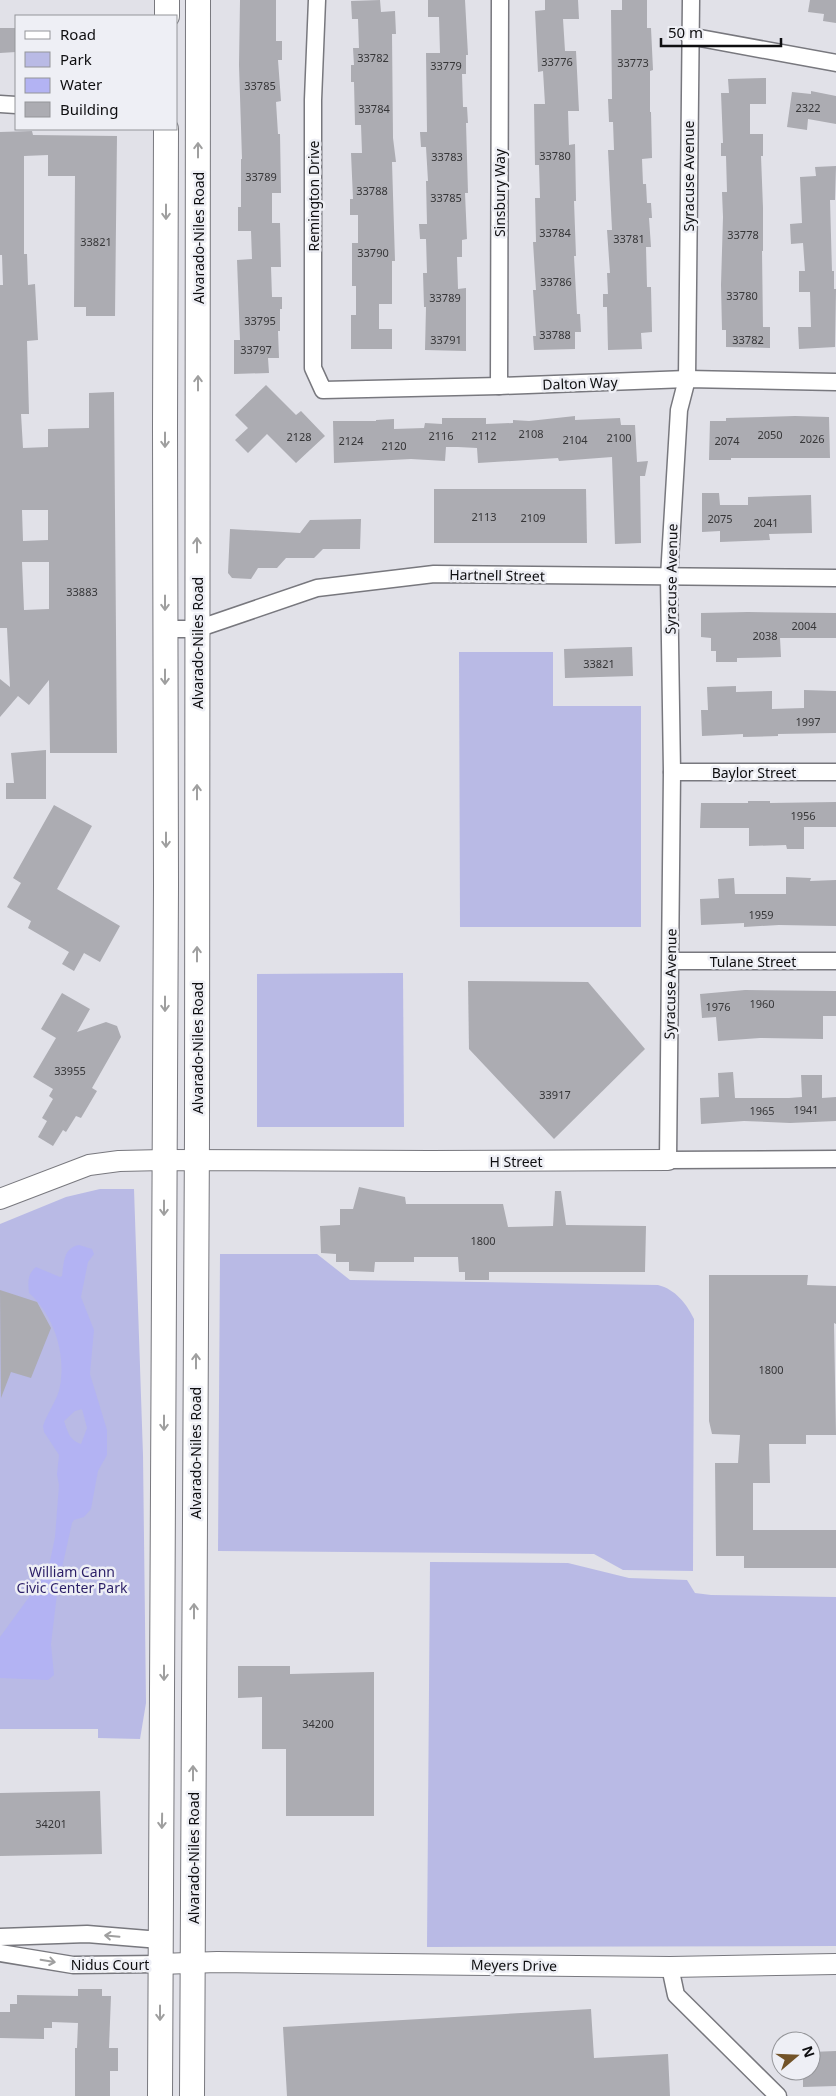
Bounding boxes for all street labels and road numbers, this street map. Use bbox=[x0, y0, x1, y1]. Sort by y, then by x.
street label: Syracuse Avenue bbox=[679, 120, 698, 231]
street label: Remington Drive bbox=[304, 140, 323, 252]
street label: Sinsbury Way bbox=[490, 148, 509, 237]
street label: Alvarado-Niles Road bbox=[189, 172, 208, 304]
street label: Dalton Way bbox=[542, 372, 619, 394]
street label: Syracuse Avenue bbox=[661, 523, 681, 635]
street label: Hartnell Street bbox=[449, 565, 545, 585]
street label: Alvarado-Niles Road bbox=[188, 577, 207, 709]
street label: Baylor Street bbox=[712, 763, 796, 782]
street label: Syracuse Avenue bbox=[660, 928, 680, 1040]
street label: Tulane Street bbox=[710, 952, 796, 971]
street label: Alvarado-Niles Road bbox=[188, 982, 207, 1114]
street label: H Street bbox=[489, 1152, 543, 1171]
street label: Alvarado-Niles Road bbox=[186, 1387, 205, 1519]
street label: Alvarado-Niles Road bbox=[184, 1792, 203, 1924]
street label: Nidus Court bbox=[71, 1955, 149, 1974]
street label: Meyers Drive bbox=[471, 1955, 557, 1975]

